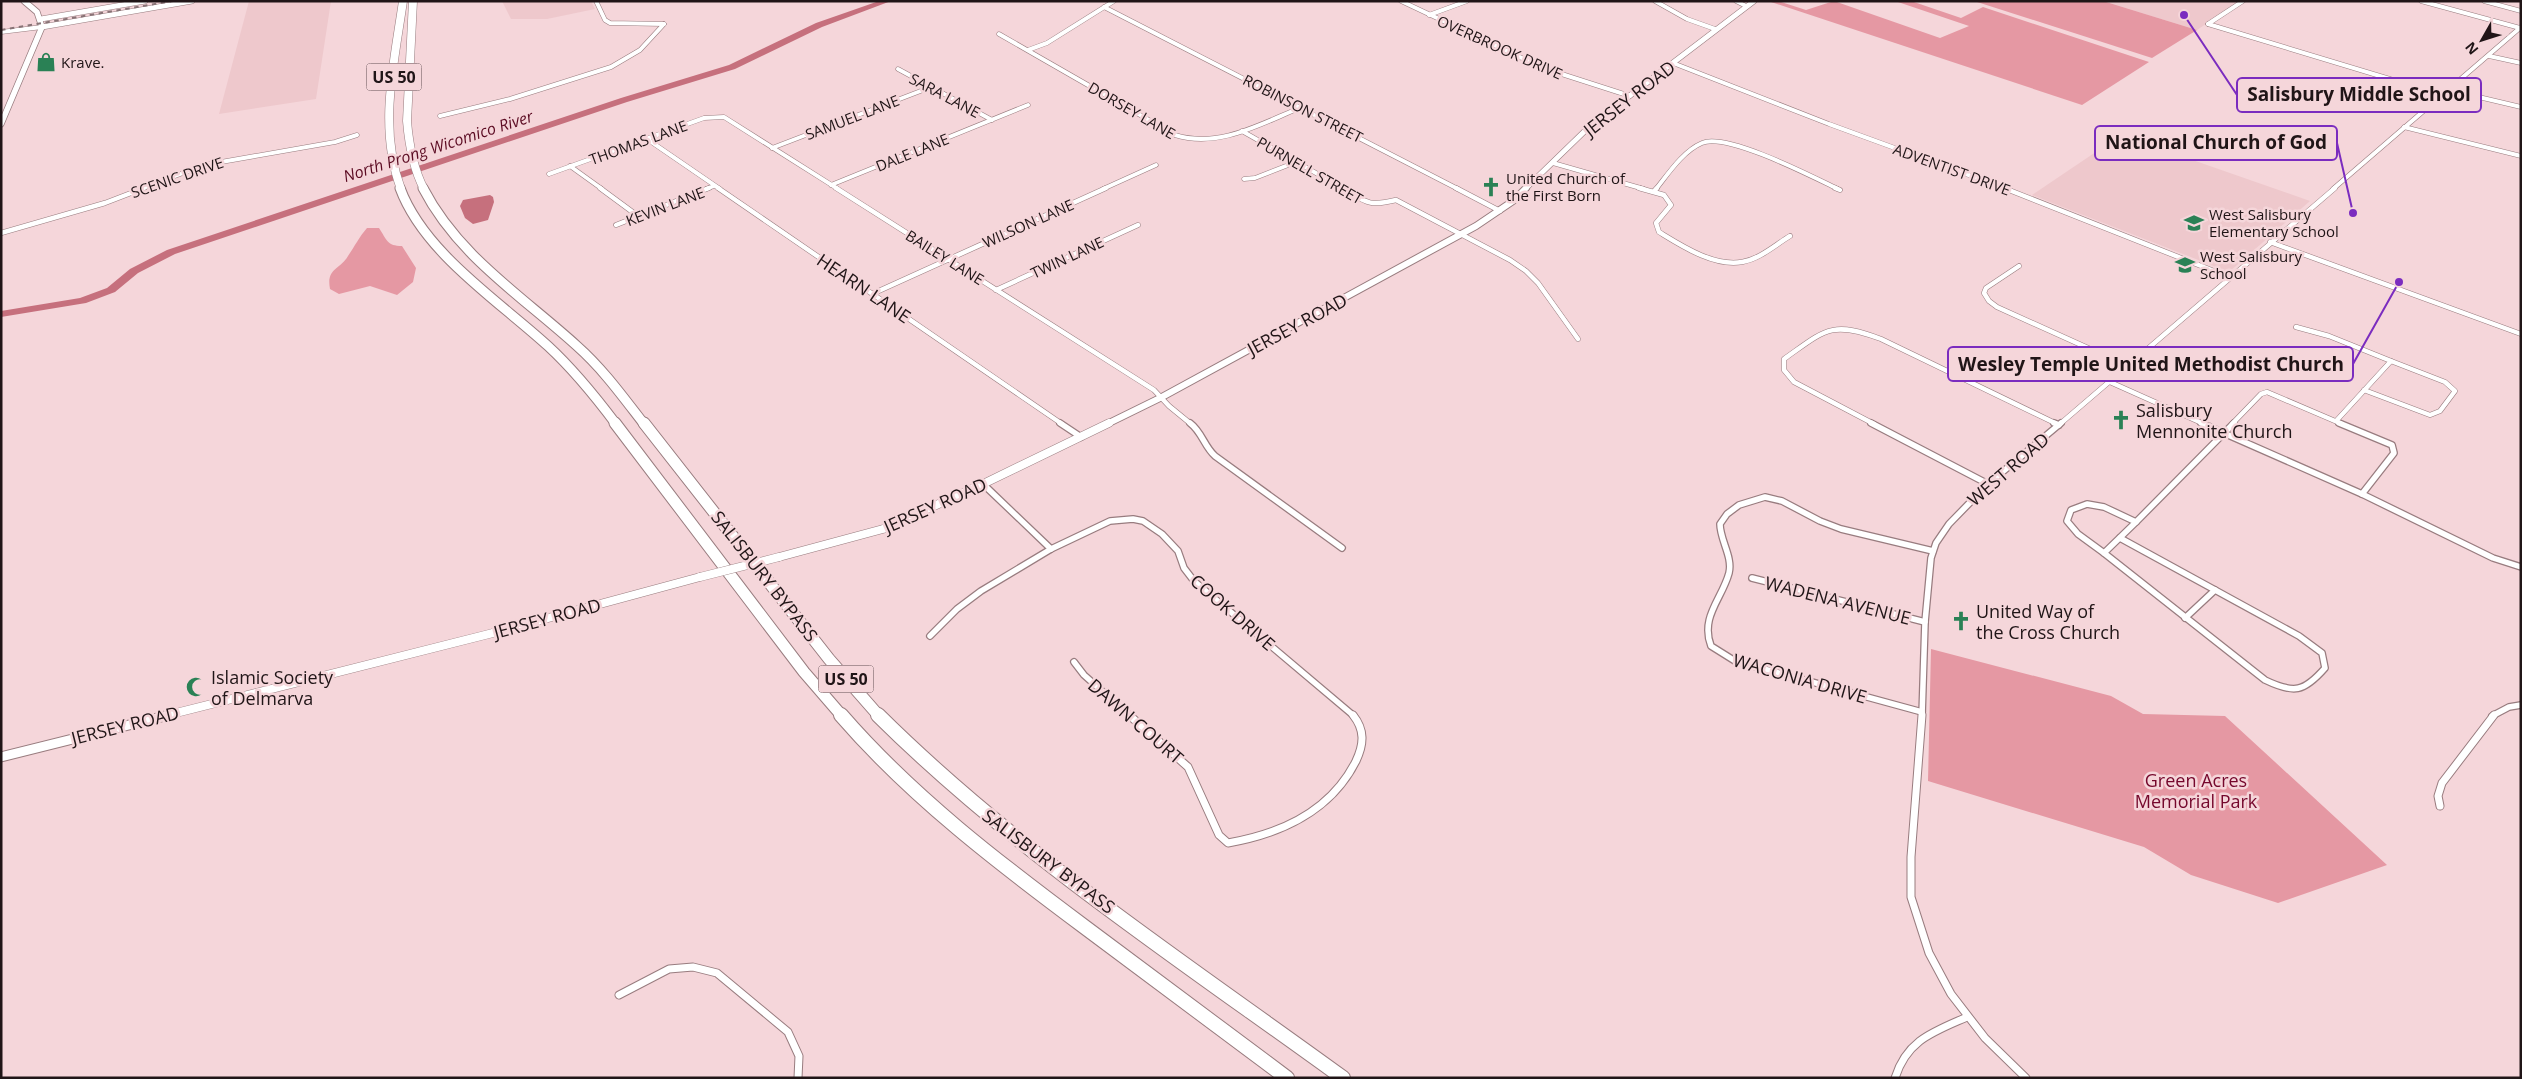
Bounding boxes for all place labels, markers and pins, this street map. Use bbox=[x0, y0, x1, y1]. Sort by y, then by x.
shop icon: Krave. bbox=[35, 51, 57, 73]
place label: Krave. bbox=[61, 52, 105, 72]
callout: Salisbury Middle School bbox=[2237, 78, 2481, 112]
callout: National Church of God bbox=[2095, 126, 2337, 160]
place label: United Church of the First Born bbox=[1506, 168, 1626, 205]
church icon: United Church of the First Born bbox=[1480, 176, 1502, 198]
place label: West Salisbury Elementary School bbox=[2209, 204, 2339, 241]
school or university icon: West Salisbury Elementary School bbox=[2183, 212, 2205, 234]
place label: West Salisbury School bbox=[2200, 246, 2302, 283]
school or university icon: West Salisbury School bbox=[2174, 254, 2196, 276]
callout: Wesley Temple United Methodist Church bbox=[1948, 347, 2353, 381]
place label: Salisbury Mennonite Church bbox=[2136, 398, 2292, 443]
church icon: Salisbury Mennonite Church bbox=[2110, 409, 2132, 431]
place label: United Way of the Cross Church bbox=[1976, 599, 2120, 644]
church icon: United Way of the Cross Church bbox=[1950, 610, 1972, 632]
place label: Islamic Society of Delmarva bbox=[211, 665, 334, 710]
mosque icon: Islamic Society of Delmarva bbox=[185, 676, 207, 698]

